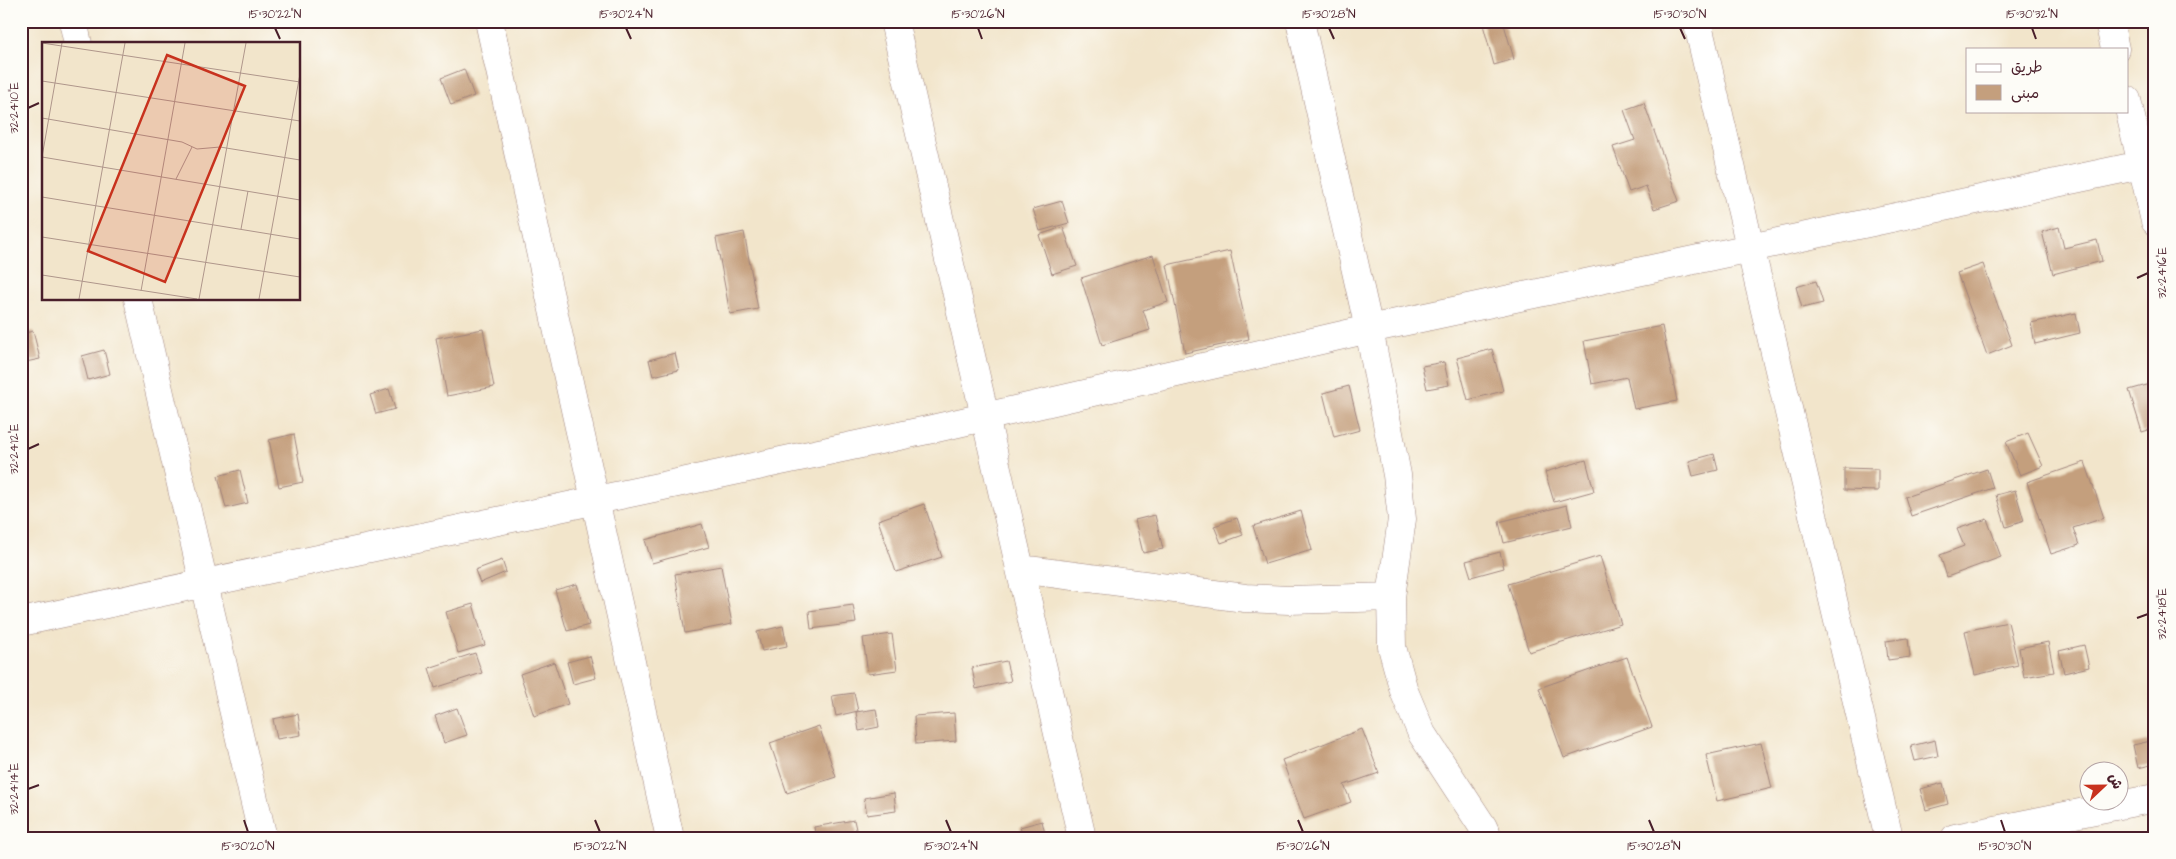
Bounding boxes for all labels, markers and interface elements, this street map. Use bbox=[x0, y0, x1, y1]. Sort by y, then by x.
text: 15°30'22"N bbox=[249, 6, 302, 23]
text: 15°30'24"N bbox=[599, 6, 653, 23]
text: 15°30'26"N bbox=[951, 6, 1005, 23]
text: 15°30'28"N bbox=[1302, 6, 1356, 23]
text: 15°30'30"N bbox=[1654, 6, 1707, 23]
text: 15°30'32"N bbox=[2006, 6, 2058, 23]
inset map bbox=[42, 42, 300, 300]
legend bbox=[1966, 48, 2128, 112]
text: طريق bbox=[2011, 57, 2043, 78]
text: 32°24'10"E bbox=[6, 82, 23, 134]
text: مبنى bbox=[2011, 83, 2039, 104]
text: 32°24'16"E bbox=[2154, 247, 2171, 299]
text: 32°24'12"E bbox=[6, 424, 23, 474]
text: 32°24'18"E bbox=[2154, 588, 2171, 640]
north arrow bbox=[2078, 762, 2128, 812]
text: 32°24'14"E bbox=[6, 763, 23, 815]
text: ش bbox=[2103, 771, 2127, 792]
text: 15°30'20"N bbox=[221, 838, 275, 855]
text: 15°30'22"N bbox=[574, 838, 627, 855]
text: 15°30'24"N bbox=[924, 838, 978, 855]
text: 15°30'26"N bbox=[1276, 838, 1330, 855]
text: 15°30'28"N bbox=[1627, 838, 1681, 855]
text: 15°30'30"N bbox=[1979, 838, 2032, 855]

